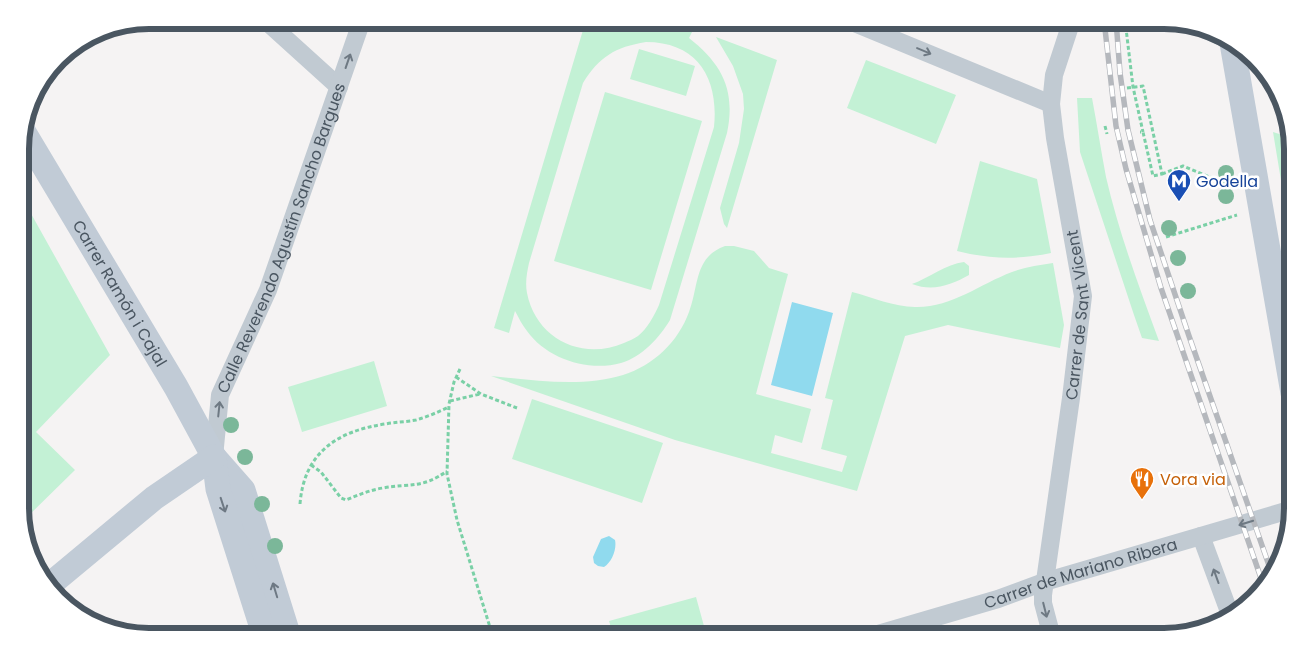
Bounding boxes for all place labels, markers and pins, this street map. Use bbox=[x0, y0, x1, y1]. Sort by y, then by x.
metro station icon: Godella bbox=[1166, 168, 1192, 202]
place label: Godella bbox=[1196, 170, 1258, 193]
restaurant icon: Vora via bbox=[1129, 466, 1155, 500]
place label: Vora via bbox=[1160, 468, 1226, 491]

